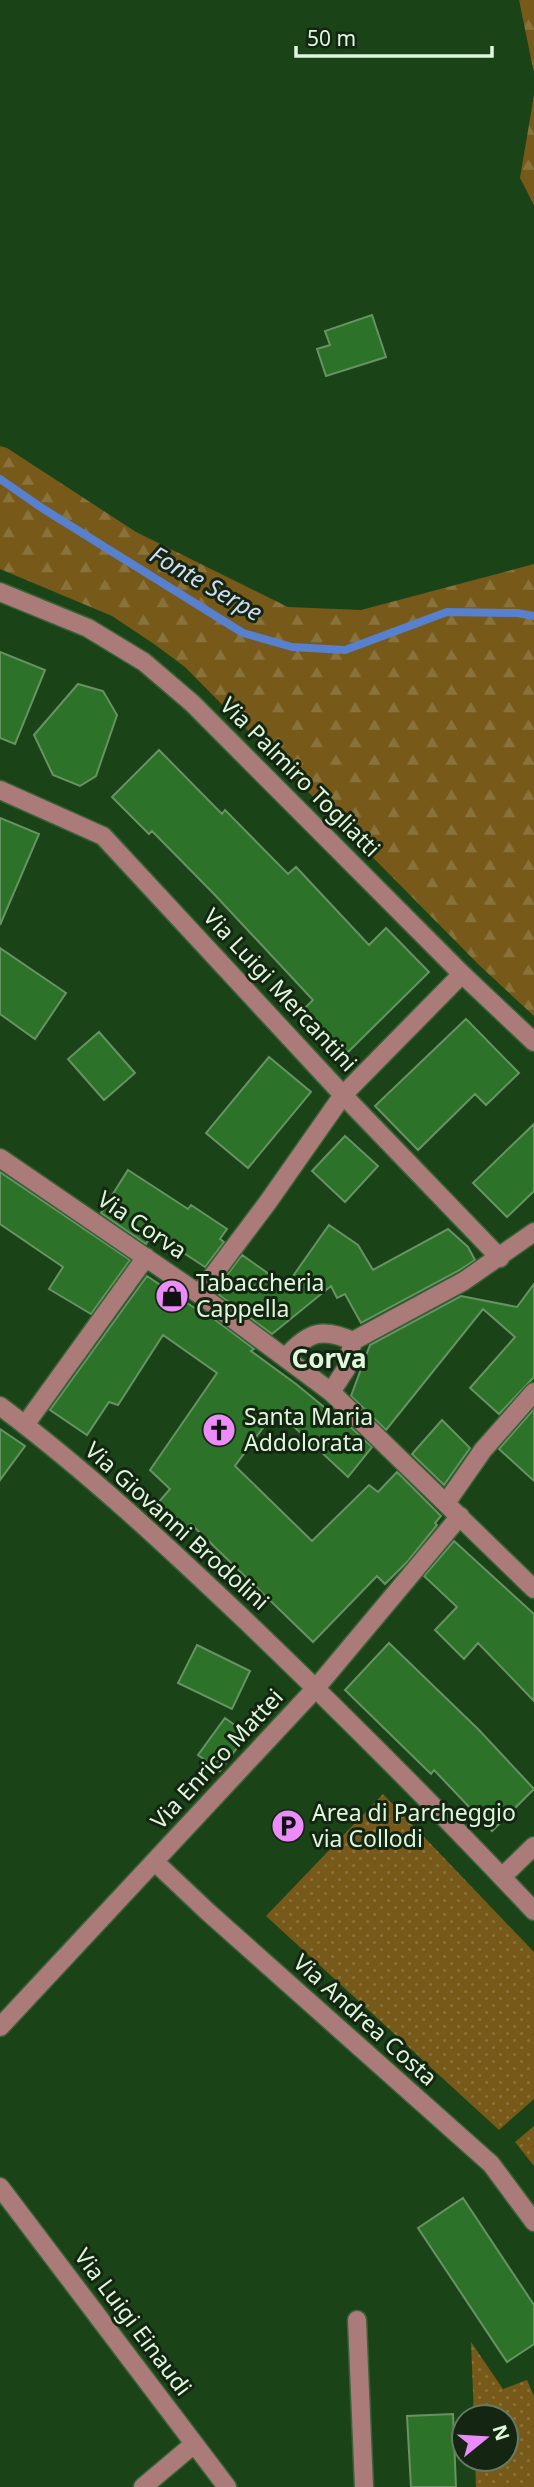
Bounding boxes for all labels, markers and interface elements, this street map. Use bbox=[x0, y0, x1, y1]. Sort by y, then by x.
scale bar bbox=[296, 14, 492, 58]
text: 50 m bbox=[307, 24, 356, 52]
water label: Fonte Serpe bbox=[145, 537, 269, 628]
street label: Via Palmiro Togliatti bbox=[214, 689, 388, 863]
street label: Via Luigi Mercantini bbox=[197, 901, 365, 1078]
street label: Via Corva bbox=[92, 1183, 193, 1266]
place label: Tabaccheria Cappella bbox=[196, 1266, 325, 1324]
shop icon: Tabaccheria Cappella bbox=[153, 1277, 191, 1315]
district label: Corva bbox=[292, 1340, 366, 1376]
place label: Santa Maria Addolorata bbox=[244, 1400, 373, 1458]
church icon: Santa Maria Addolorata bbox=[200, 1411, 238, 1449]
street label: Via Giovanni Brodolini bbox=[79, 1434, 277, 1617]
street label: Via Enrico Mattei bbox=[143, 1681, 290, 1836]
place label: Area di Parcheggio via Collodi bbox=[312, 1796, 516, 1854]
parking icon: Area di Parcheggio via Collodi bbox=[269, 1807, 307, 1845]
street label: Via Andrea Costa bbox=[287, 1946, 444, 2092]
street label: Via Luigi Einaudi bbox=[68, 2241, 200, 2402]
north arrow bbox=[450, 2403, 520, 2473]
text: N bbox=[486, 2421, 516, 2444]

